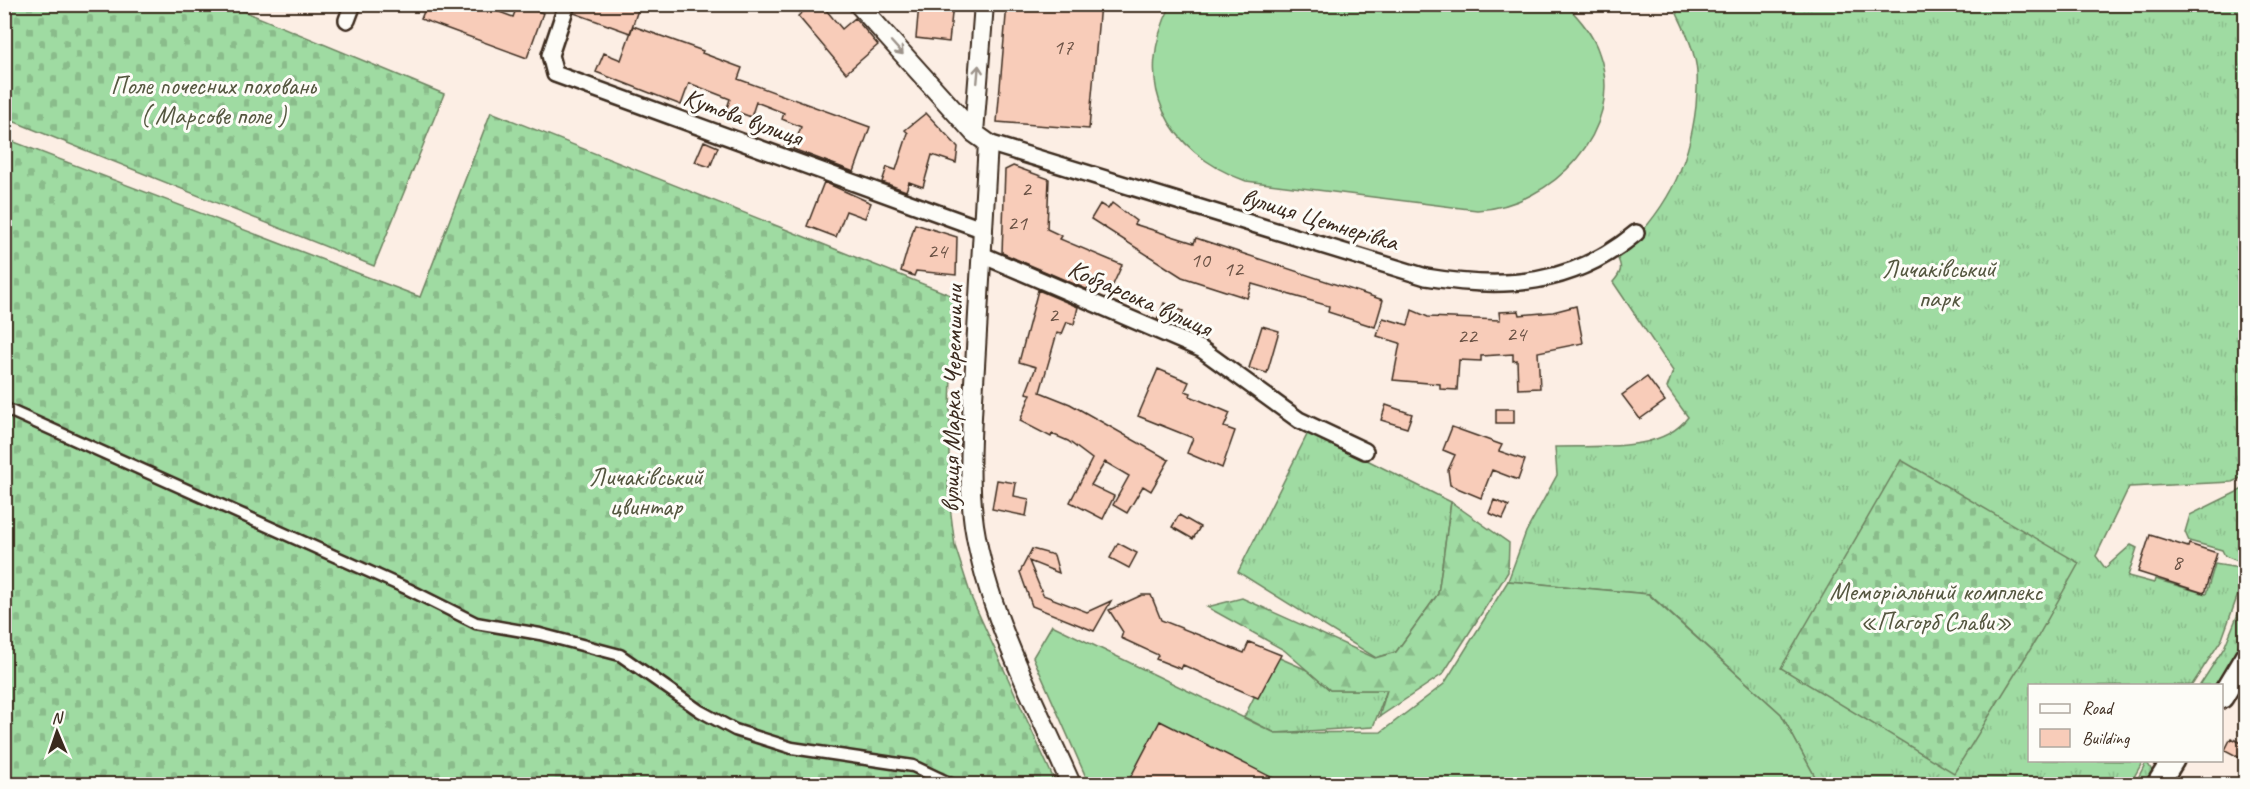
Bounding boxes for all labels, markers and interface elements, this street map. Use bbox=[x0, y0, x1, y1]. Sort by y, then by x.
house number: 17 bbox=[1053, 33, 1074, 61]
one-way arrow bbox=[890, 40, 904, 55]
one-way arrow bbox=[973, 65, 984, 85]
park label: Поле почесних поховань ( Марсове поле ) bbox=[110, 69, 318, 132]
street label: Кутова вулиця bbox=[679, 80, 809, 154]
house number: 2 bbox=[1021, 175, 1033, 203]
street label: вулиця Цетнерівка bbox=[1238, 180, 1404, 259]
house number: 21 bbox=[1007, 209, 1028, 237]
house number: 24 bbox=[927, 237, 949, 265]
house number: 10 bbox=[1190, 246, 1212, 274]
street label: Кобзарська вулиця bbox=[1063, 252, 1219, 345]
park label: Личаківський парк bbox=[1882, 252, 1998, 315]
house number: 12 bbox=[1223, 255, 1245, 283]
street label: вулиця Марка Черемшини bbox=[934, 282, 971, 513]
house number: 2 bbox=[1048, 301, 1060, 329]
house number: 24 bbox=[1506, 320, 1528, 348]
house number: 22 bbox=[1457, 322, 1479, 350]
park label: Личаківський цвинтар bbox=[589, 460, 705, 523]
house number: 8 bbox=[2172, 548, 2184, 576]
park label: Меморіальний комплекс «Пагорб Слави» bbox=[1830, 575, 2044, 638]
legend bbox=[2028, 684, 2223, 762]
text: Road bbox=[2082, 697, 2115, 719]
north arrow bbox=[27, 702, 87, 762]
text: N bbox=[51, 708, 65, 728]
text: Building bbox=[2082, 727, 2131, 749]

